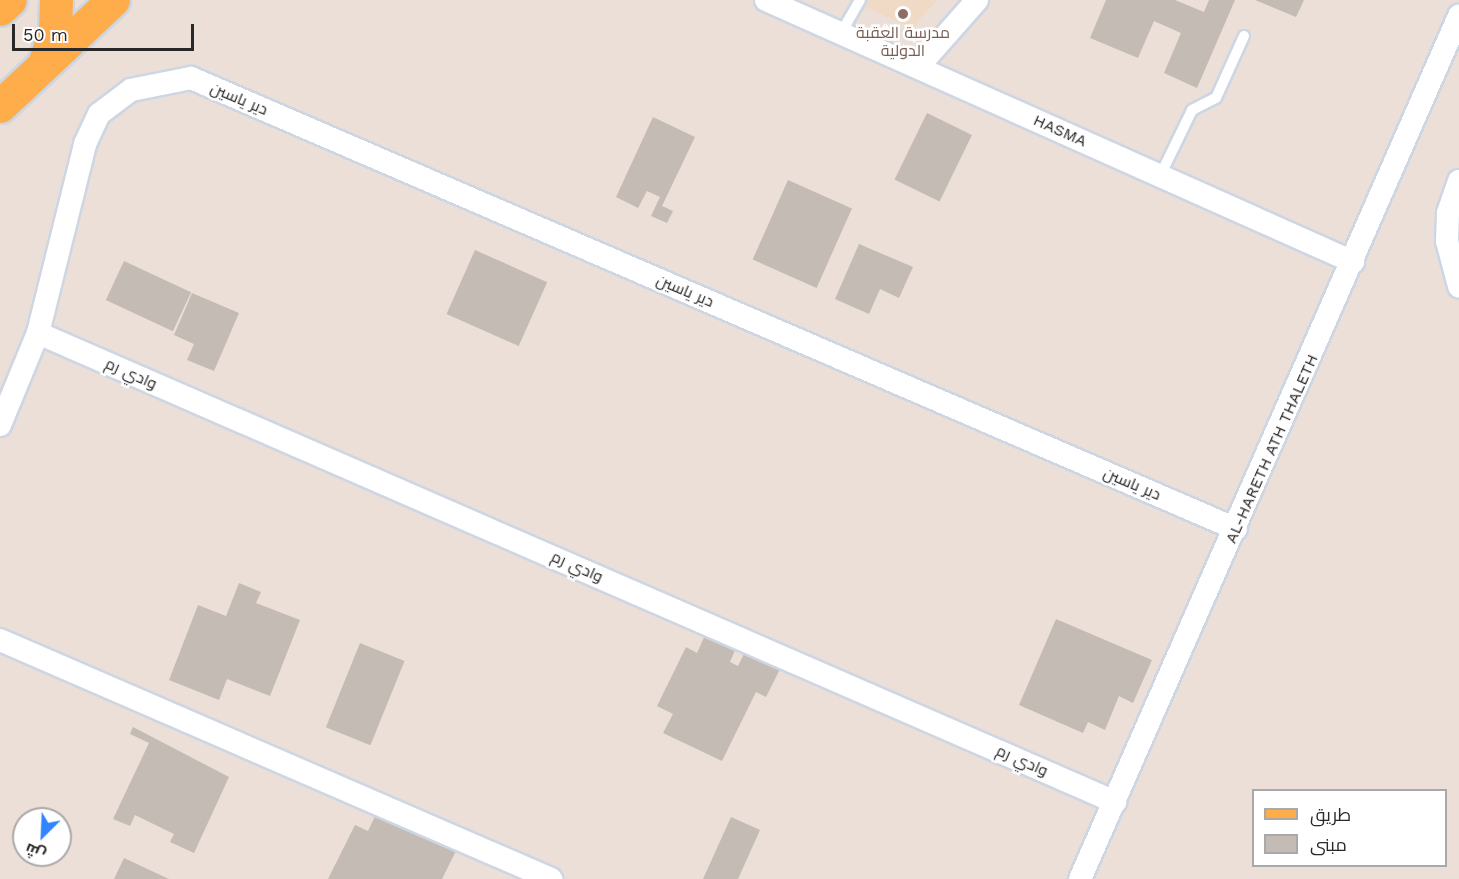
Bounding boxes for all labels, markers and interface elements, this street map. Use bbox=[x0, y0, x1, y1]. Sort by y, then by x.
marker: مدرسة العقبة الدولية bbox=[896, 7, 910, 21]
scale bar bbox=[15, 12, 196, 50]
place label: مدرسة العقبة الدولية bbox=[856, 23, 950, 61]
text: 50 m bbox=[23, 24, 68, 45]
street label: دير ياسين bbox=[207, 78, 271, 120]
street label: HASMA bbox=[1030, 111, 1090, 151]
street label: دير ياسين bbox=[653, 270, 717, 312]
street label: AL-HARETH ATH THALETH bbox=[1221, 351, 1323, 547]
street label: وادي رم bbox=[102, 354, 160, 394]
street label: دير ياسين bbox=[1100, 463, 1164, 505]
street label: وادي رم bbox=[548, 547, 606, 587]
street label: وادي رم bbox=[993, 741, 1051, 781]
legend bbox=[1252, 789, 1447, 867]
text: طريق bbox=[1310, 804, 1351, 825]
north arrow bbox=[12, 807, 72, 867]
text: مبنى bbox=[1310, 834, 1347, 855]
text: ش bbox=[22, 839, 49, 865]

